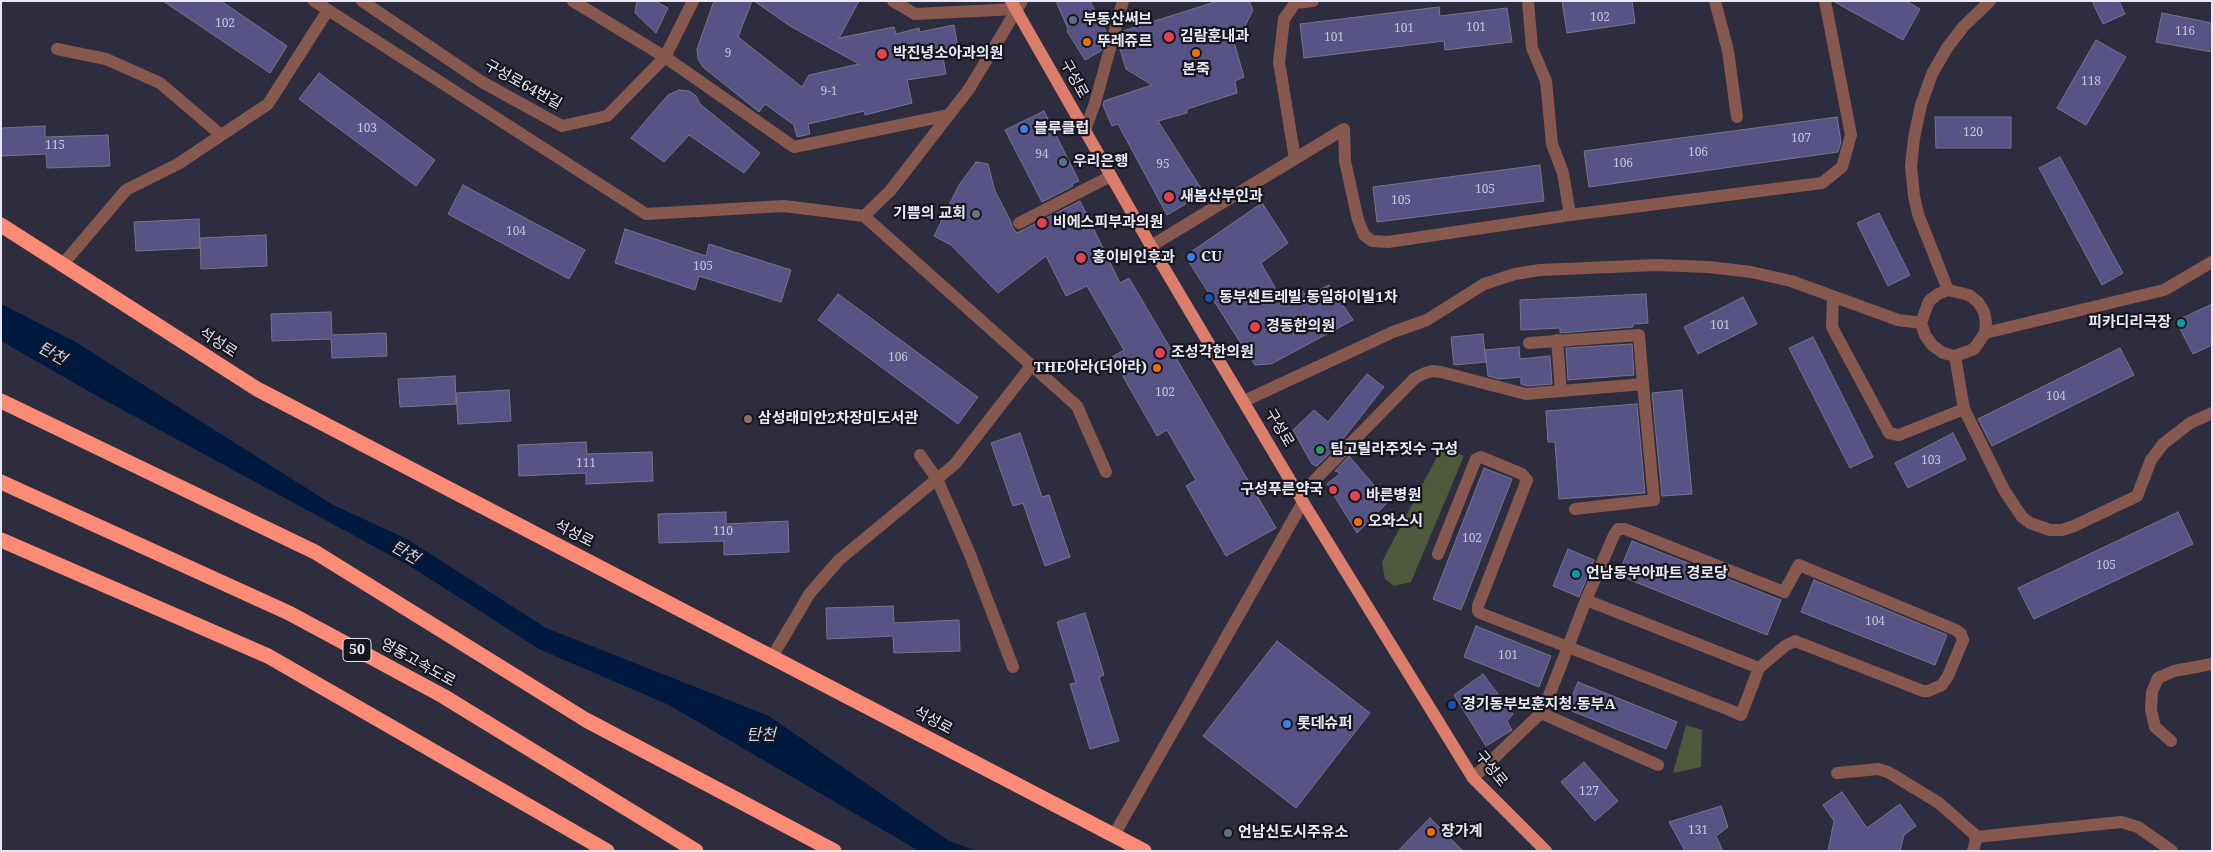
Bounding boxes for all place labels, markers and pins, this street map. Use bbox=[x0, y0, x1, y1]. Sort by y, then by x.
place label: 부동산써브 bbox=[1083, 11, 1152, 29]
marker: 부동산써브 bbox=[1067, 14, 1079, 26]
place label: 김람훈내과 bbox=[1180, 28, 1249, 46]
marker: 김람훈내과 bbox=[1162, 30, 1176, 44]
place label: 뚜레쥬르 bbox=[1097, 33, 1152, 51]
marker: 뚜레쥬르 bbox=[1081, 36, 1093, 48]
place label: 박진녕소아과의원 bbox=[893, 45, 1003, 63]
marker: 박진녕소아과의원 bbox=[875, 47, 889, 61]
marker: 본죽 bbox=[1190, 47, 1202, 59]
place label: 본죽 bbox=[1182, 61, 1210, 79]
place label: 블루클럽 bbox=[1034, 120, 1089, 138]
marker: 블루클럽 bbox=[1018, 123, 1030, 135]
place label: 우리은행 bbox=[1073, 153, 1128, 171]
marker: 우리은행 bbox=[1057, 156, 1069, 168]
place label: 새봄산부인과 bbox=[1180, 188, 1263, 206]
marker: 새봄산부인과 bbox=[1162, 190, 1176, 204]
place label: 기쁨의 교회 bbox=[893, 205, 966, 223]
marker: 기쁨의 교회 bbox=[970, 208, 982, 220]
place label: 비에스피부과의원 bbox=[1053, 214, 1163, 232]
marker: 비에스피부과의원 bbox=[1035, 216, 1049, 230]
place label: CU bbox=[1201, 248, 1222, 266]
place label: 홍이비인후과 bbox=[1092, 249, 1175, 267]
marker: 홍이비인후과 bbox=[1074, 251, 1088, 265]
marker: CU bbox=[1185, 251, 1197, 263]
place label: 동부센트레빌.동일하이빌1차 bbox=[1219, 289, 1397, 307]
marker: 동부센트레빌.동일하이빌1차 bbox=[1203, 292, 1215, 304]
place label: 피카디리극장 bbox=[2088, 314, 2171, 332]
marker: 피카디리극장 bbox=[2175, 317, 2187, 329]
place label: 경동한의원 bbox=[1266, 318, 1335, 336]
marker: 경동한의원 bbox=[1248, 320, 1262, 334]
place label: 조성각한의원 bbox=[1171, 344, 1254, 362]
marker: 조성각한의원 bbox=[1153, 346, 1167, 360]
place label: THE아라(더아라) bbox=[1034, 359, 1147, 377]
marker: THE아라(더아라) bbox=[1151, 362, 1163, 374]
place label: 삼성래미안2차장미도서관 bbox=[758, 410, 918, 428]
marker: 삼성래미안2차장미도서관 bbox=[742, 413, 754, 425]
place label: 팀고릴라주짓수 구성 bbox=[1330, 441, 1458, 459]
marker: 팀고릴라주짓수 구성 bbox=[1314, 444, 1326, 456]
place label: 구성푸른약국 bbox=[1240, 481, 1323, 499]
marker: 구성푸른약국 bbox=[1327, 484, 1339, 496]
place label: 바른병원 bbox=[1366, 487, 1421, 505]
marker: 바른병원 bbox=[1348, 489, 1362, 503]
place label: 오와스시 bbox=[1368, 513, 1423, 531]
marker: 오와스시 bbox=[1352, 516, 1364, 528]
place label: 언남동부아파트 경로당 bbox=[1586, 565, 1728, 583]
marker: 언남동부아파트 경로당 bbox=[1570, 568, 1582, 580]
place label: 경기동부보훈지청.동부A bbox=[1462, 696, 1616, 714]
marker: 경기동부보훈지청.동부A bbox=[1446, 699, 1458, 711]
place label: 롯데슈퍼 bbox=[1297, 715, 1352, 733]
marker: 롯데슈퍼 bbox=[1281, 718, 1293, 730]
place label: 장가계 bbox=[1441, 823, 1482, 841]
place label: 언남신도시주유소 bbox=[1238, 824, 1348, 842]
marker: 장가계 bbox=[1425, 826, 1437, 838]
marker: 언남신도시주유소 bbox=[1222, 827, 1234, 839]

